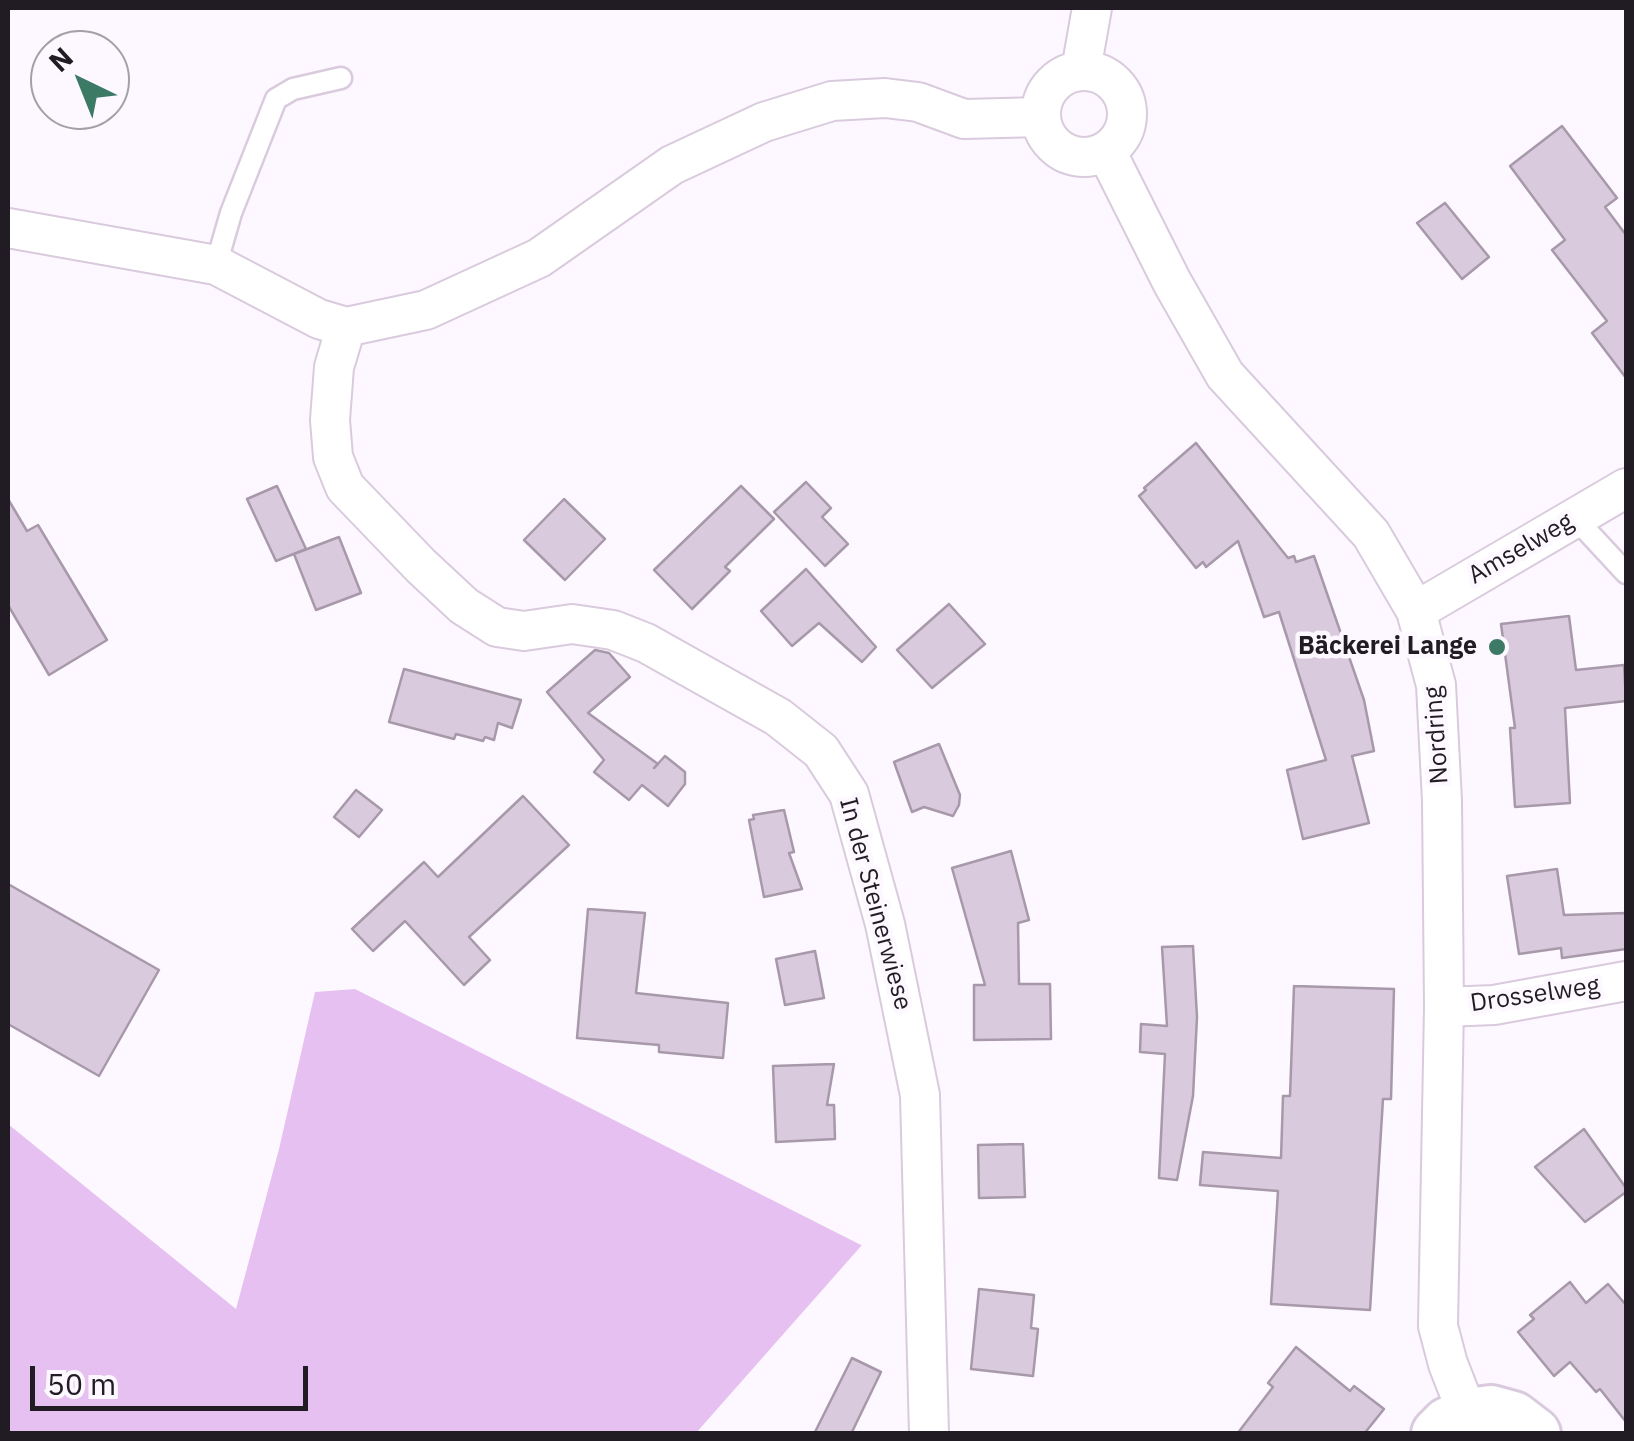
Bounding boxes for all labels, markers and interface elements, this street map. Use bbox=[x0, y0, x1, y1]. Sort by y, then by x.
north arrow bbox=[30, 30, 130, 130]
text: N bbox=[41, 39, 81, 80]
street label: Amselweg bbox=[1463, 507, 1579, 591]
place label: Bäckerei Lange bbox=[1298, 632, 1477, 662]
marker: Bäckerei Lange bbox=[1486, 636, 1508, 658]
street label: Nordring bbox=[1419, 685, 1455, 785]
street label: In der Steinerwiese bbox=[832, 794, 918, 1014]
street label: Drosselweg bbox=[1468, 971, 1602, 1019]
scale bar bbox=[35, 1346, 312, 1408]
text: 50 m bbox=[47, 1364, 116, 1403]

